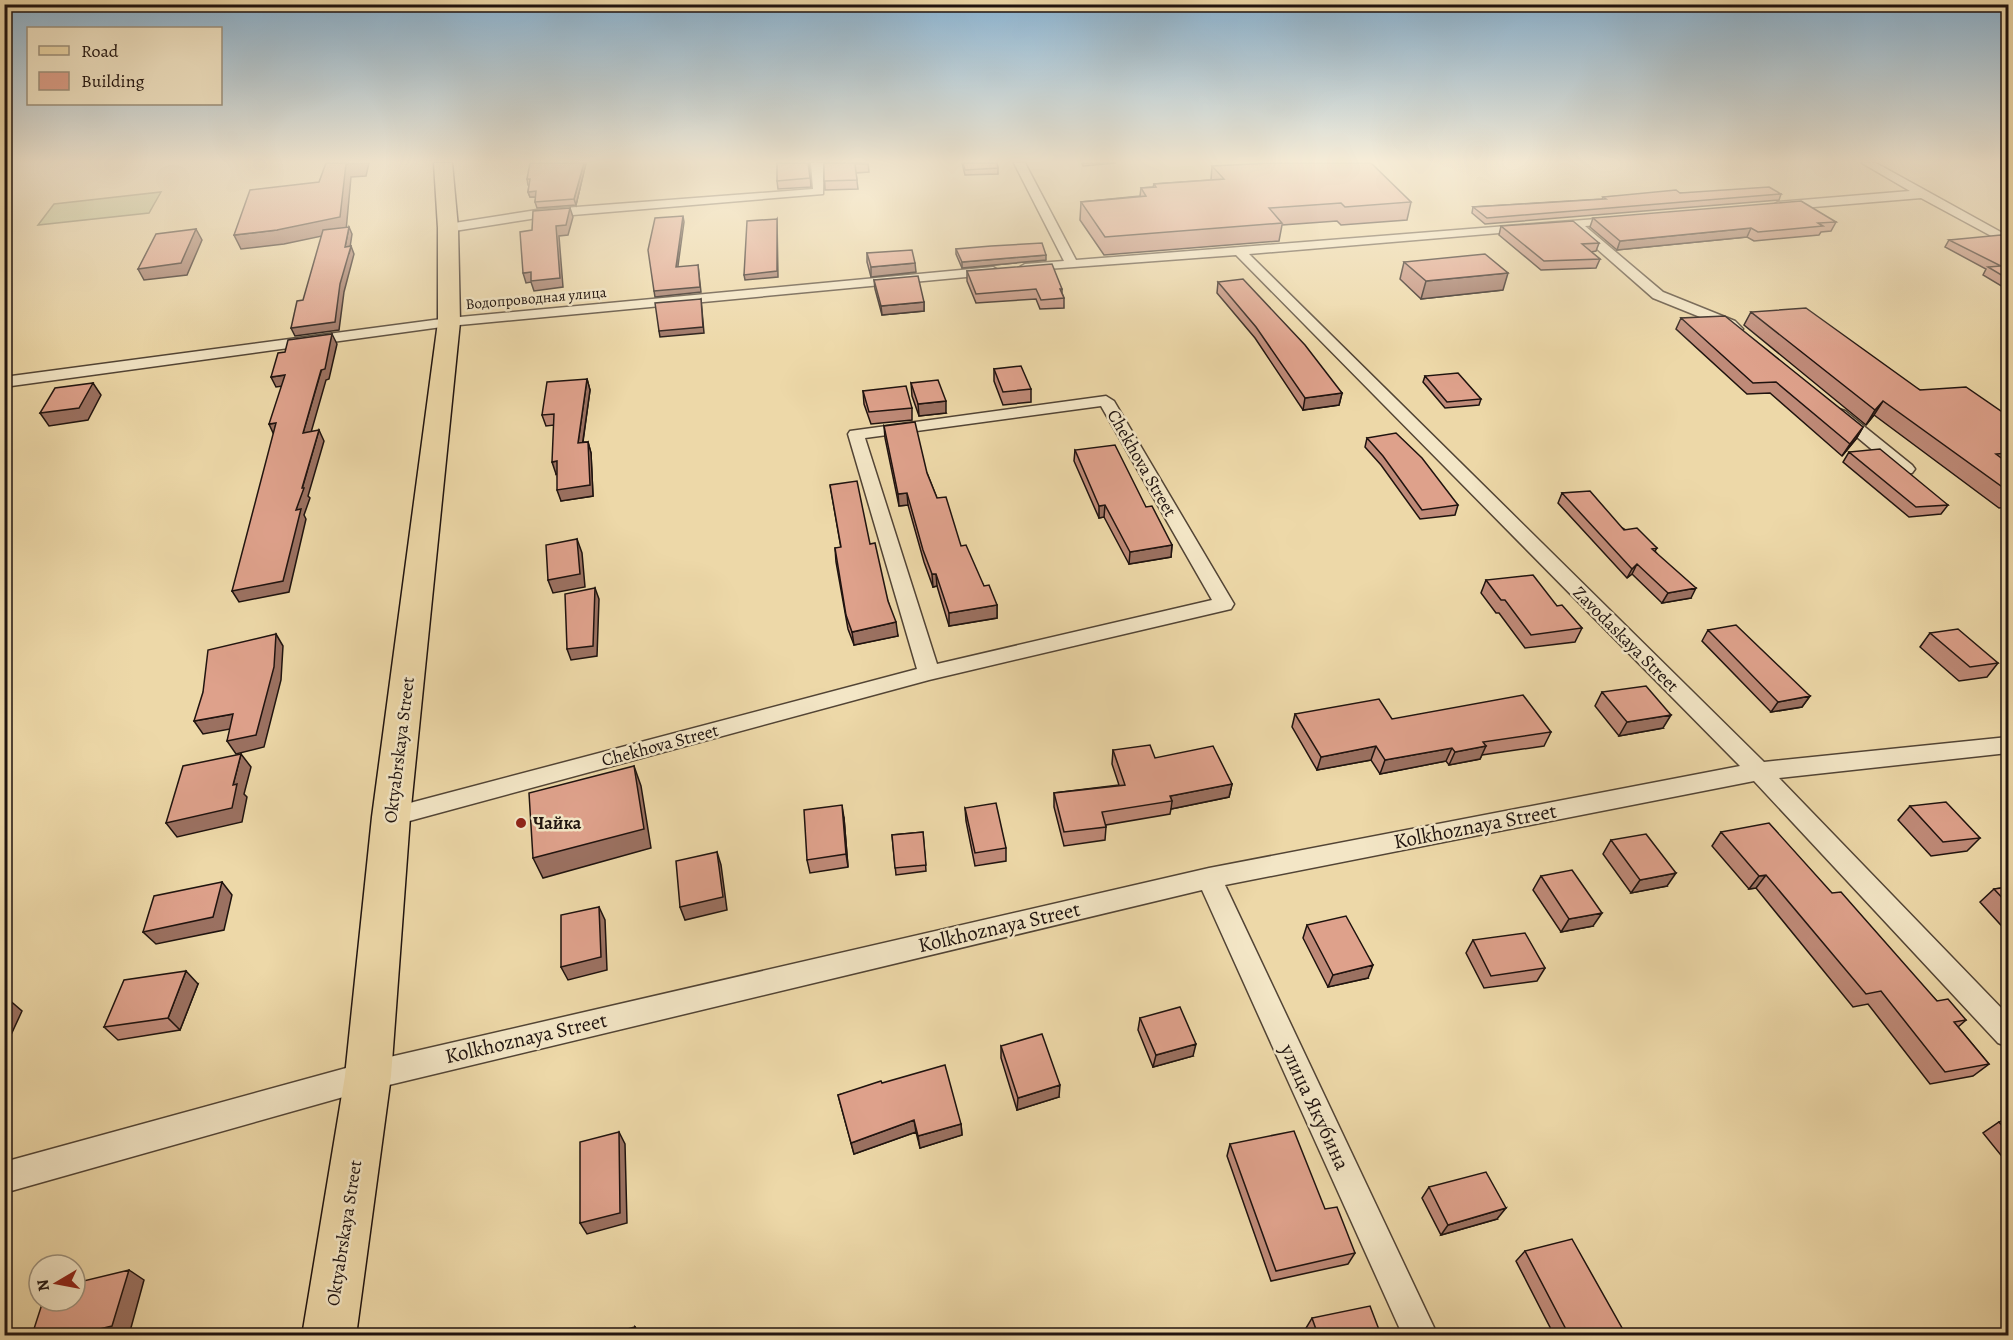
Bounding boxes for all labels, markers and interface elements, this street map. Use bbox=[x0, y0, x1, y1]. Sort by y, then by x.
legend bbox=[27, 27, 222, 105]
text: Road bbox=[81, 39, 119, 63]
text: Building bbox=[81, 69, 145, 93]
street label: Водопроводная улица bbox=[465, 282, 607, 314]
street label: Chekhova Street bbox=[1102, 405, 1182, 521]
street label: Zavodaskaya Street bbox=[1568, 581, 1684, 697]
street label: Oktyabrskaya Street bbox=[378, 675, 420, 825]
street label: Chekhova Street bbox=[599, 718, 721, 772]
street label: Kolkhoznaya Street bbox=[1391, 796, 1559, 856]
place label: Чайка bbox=[533, 811, 582, 835]
marker: Чайка bbox=[514, 816, 528, 830]
street label: Kolkhoznaya Street bbox=[915, 895, 1083, 959]
street label: Kolkhoznaya Street bbox=[442, 1006, 610, 1070]
street label: улица Якубина bbox=[1273, 1039, 1357, 1175]
street label: Oktyabrskaya Street bbox=[321, 1158, 367, 1308]
north arrow bbox=[27, 1253, 87, 1313]
text: N bbox=[31, 1277, 55, 1293]

